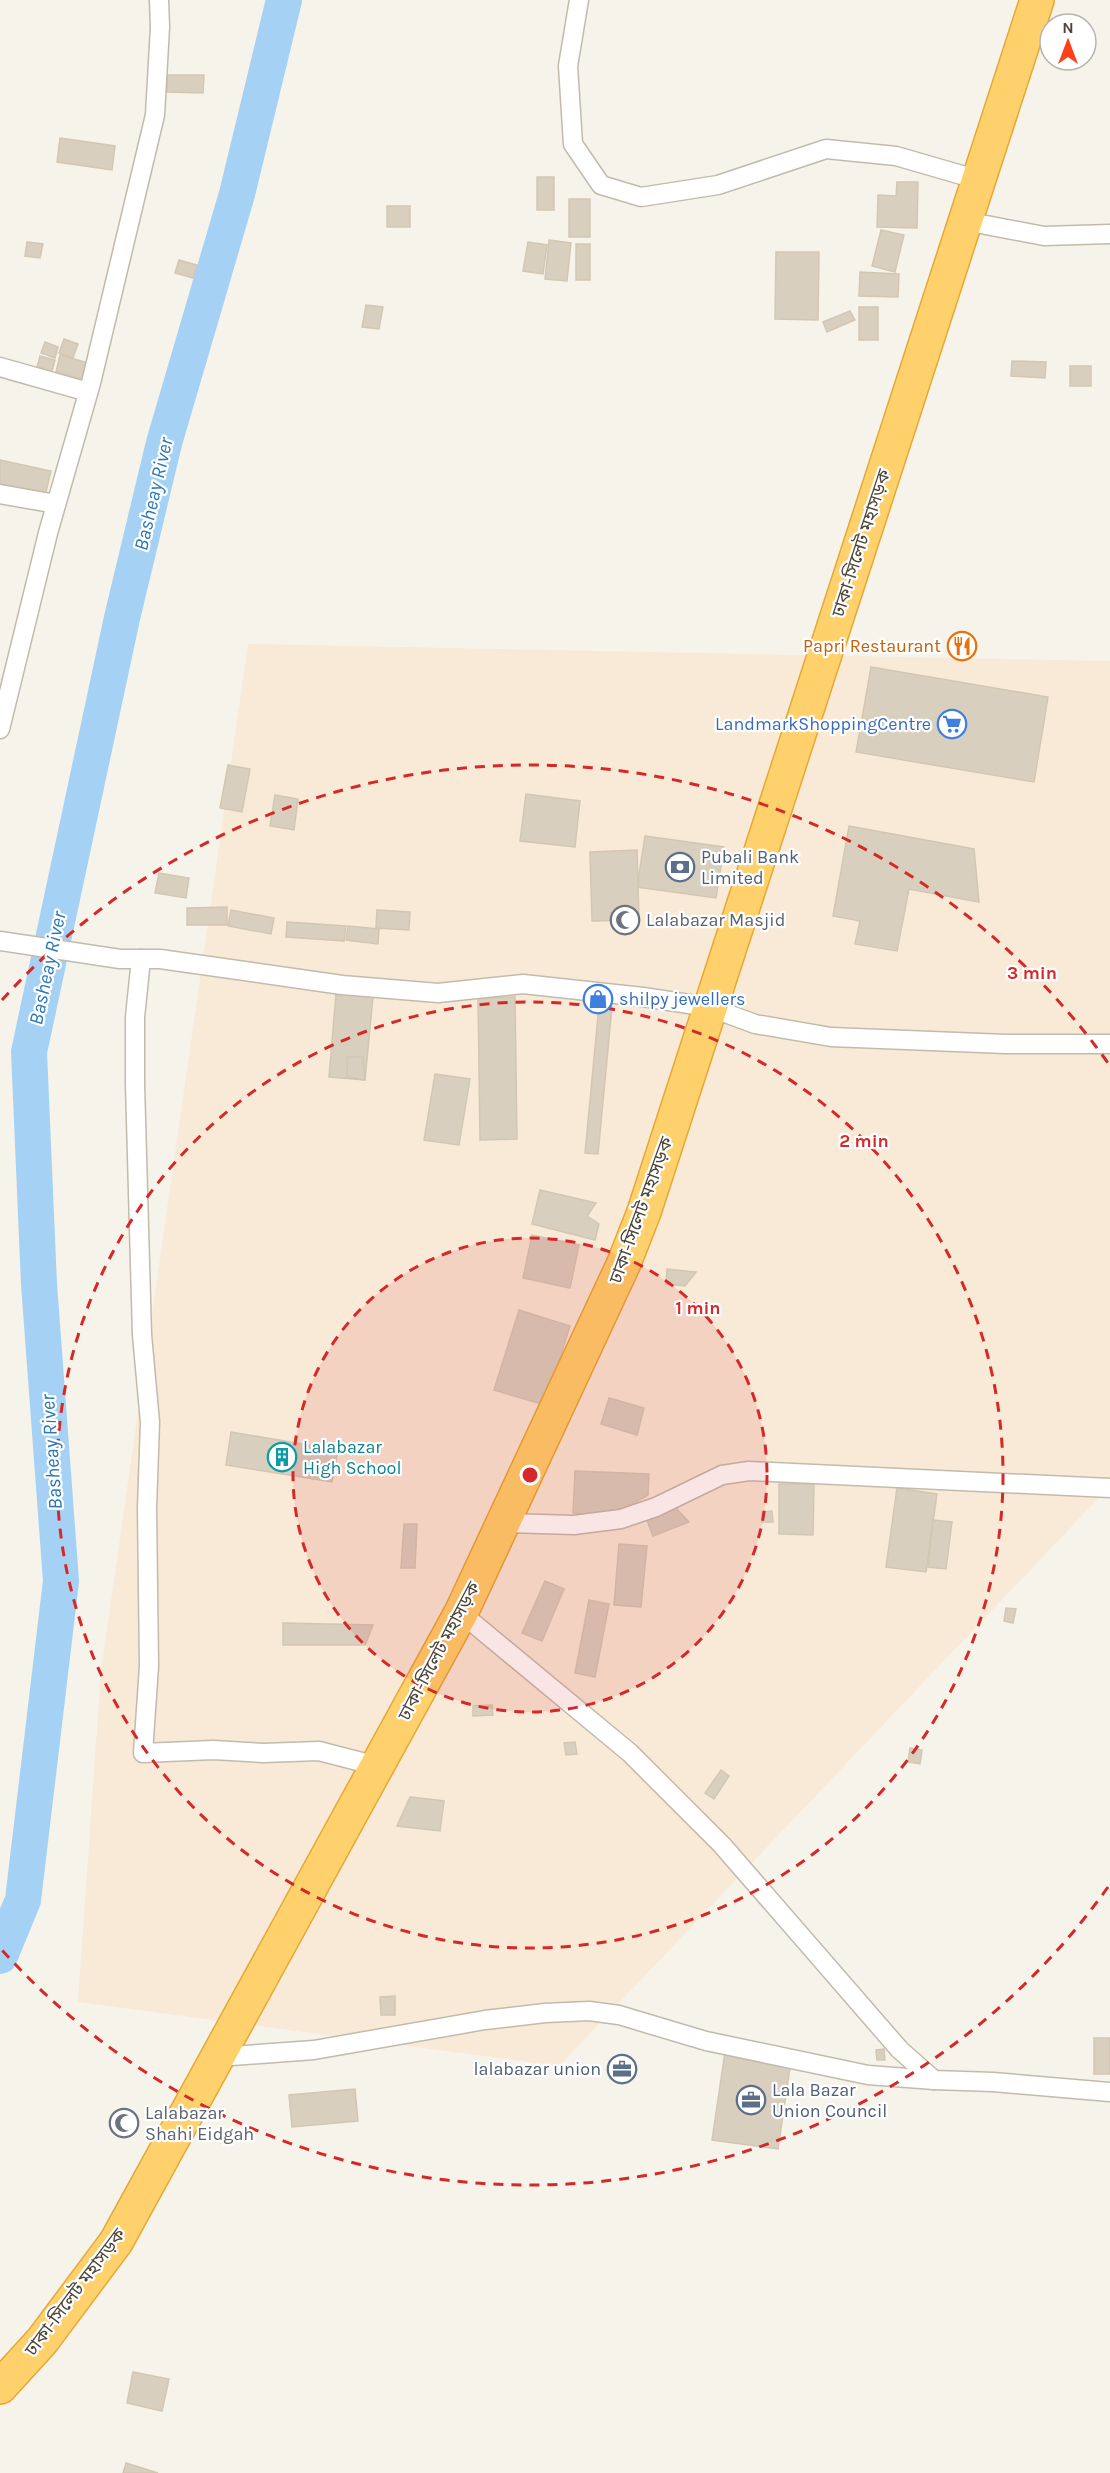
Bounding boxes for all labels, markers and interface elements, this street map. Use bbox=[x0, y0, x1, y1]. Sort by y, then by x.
north arrow bbox=[1038, 12, 1098, 72]
text: N bbox=[1062, 18, 1074, 37]
water label: Basheay River bbox=[129, 434, 178, 553]
street label: ঢাকা-সিলেট মহাসড়ক bbox=[826, 466, 895, 621]
restaurant icon: Papri Restaurant bbox=[946, 630, 978, 662]
place label: Papri Restaurant bbox=[803, 635, 941, 657]
supermarket icon: LandmarkShoppingCentre bbox=[936, 708, 968, 740]
place label: LandmarkShoppingCentre bbox=[715, 713, 931, 735]
place label: Pubali Bank Limited bbox=[701, 846, 799, 889]
bank icon: Pubali Bank Limited bbox=[664, 851, 696, 883]
mosque icon: Lalabazar Masjid bbox=[609, 904, 641, 936]
water label: Basheay River bbox=[24, 908, 71, 1027]
place label: Lalabazar Masjid bbox=[646, 909, 785, 931]
text: 3 min bbox=[1007, 962, 1057, 984]
shop icon: shilpy jewellers bbox=[582, 983, 614, 1015]
place label: shilpy jewellers bbox=[619, 988, 745, 1010]
text: 2 min bbox=[839, 1130, 889, 1152]
street label: ঢাকা-সিলেট মহাসড়ক bbox=[604, 1133, 678, 1287]
text: 1 min bbox=[675, 1297, 721, 1319]
water label: Basheay River bbox=[36, 1392, 67, 1510]
place label: Lalabazar High School bbox=[303, 1436, 401, 1479]
building icon: Lalabazar High School bbox=[266, 1441, 298, 1473]
centre of rings bbox=[520, 1465, 540, 1485]
street label: ঢাকা-সিলেট মহাসড়ক bbox=[393, 1577, 485, 1725]
office icon: lalabazar union bbox=[606, 2053, 638, 2085]
place label: lalabazar union bbox=[473, 2058, 601, 2080]
place label: Lala Bazar Union Council bbox=[772, 2079, 887, 2122]
office icon: Lala Bazar Union Council bbox=[735, 2084, 767, 2116]
place label: Lalabazar Shahi Eidgah bbox=[145, 2102, 254, 2145]
mosque icon: Lalabazar Shahi Eidgah bbox=[108, 2107, 140, 2139]
street label: ঢাকা-সিলেট মহাসড়ক bbox=[19, 2224, 130, 2361]

